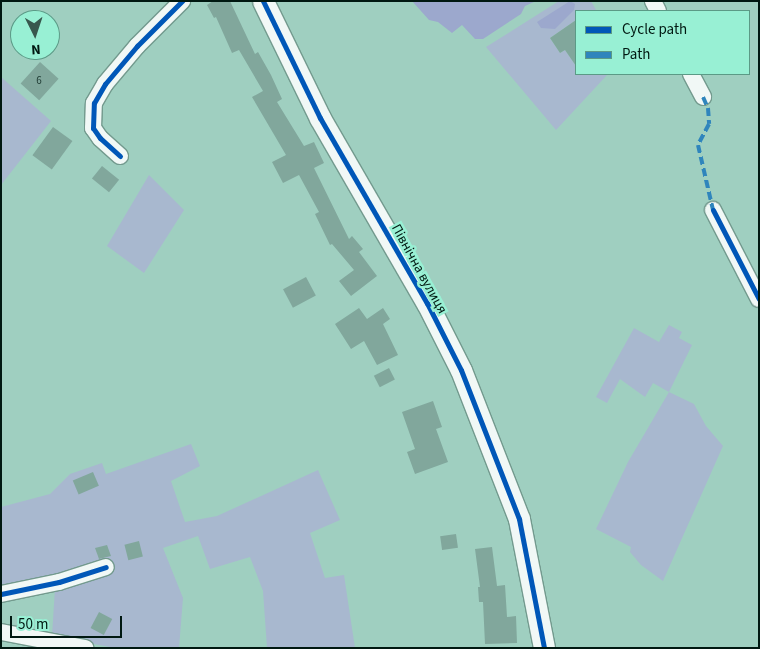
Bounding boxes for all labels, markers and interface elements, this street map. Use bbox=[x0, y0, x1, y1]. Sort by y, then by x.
north arrow bbox=[10, 10, 60, 60]
legend bbox=[575, 10, 750, 75]
text: Cycle path bbox=[622, 19, 687, 40]
text: N bbox=[31, 39, 41, 59]
text: Path bbox=[622, 44, 650, 65]
house number: 6 bbox=[36, 74, 42, 88]
street label: Північна вулиця bbox=[387, 221, 451, 317]
scale bar bbox=[12, 606, 125, 638]
text: 50 m bbox=[18, 614, 48, 635]

